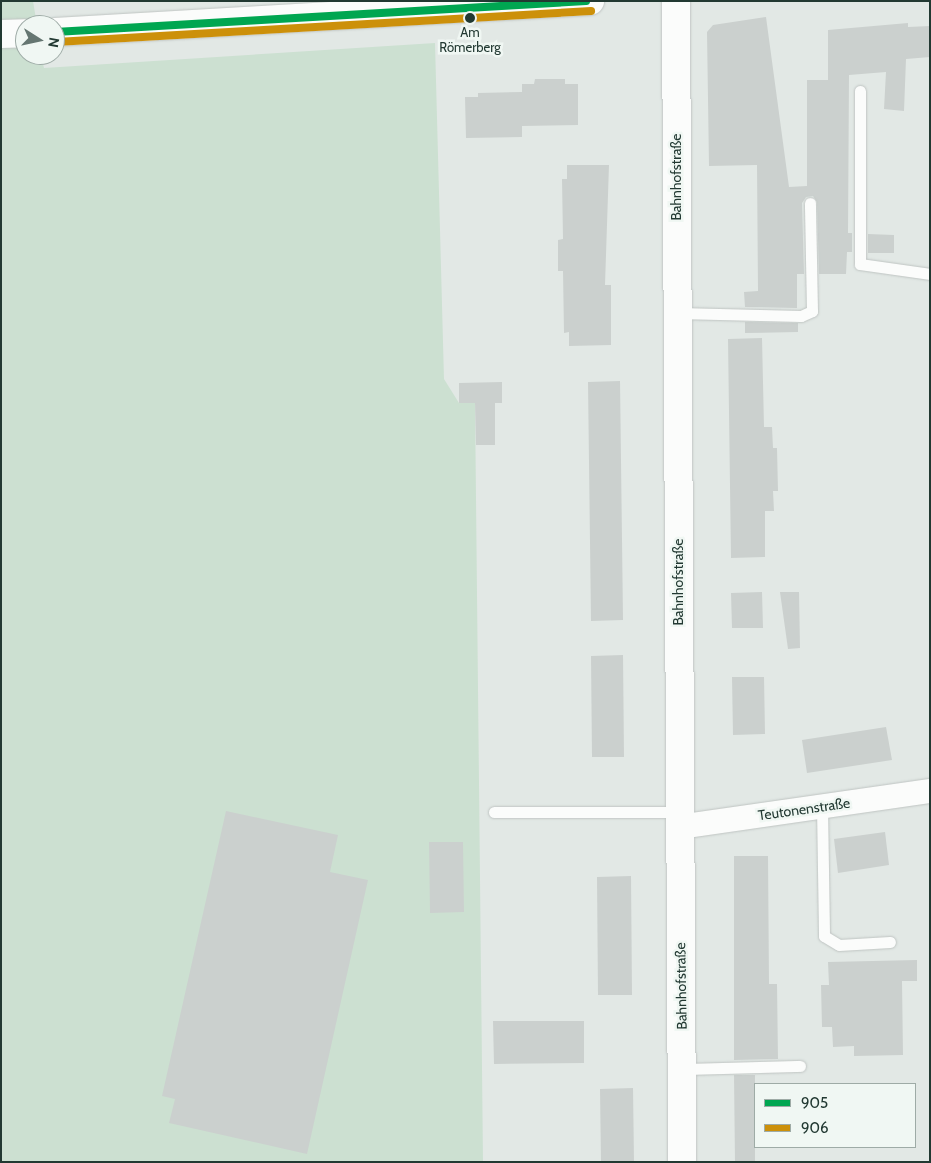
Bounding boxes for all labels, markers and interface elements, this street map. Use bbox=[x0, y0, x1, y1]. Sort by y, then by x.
marker: Am Römerberg bbox=[465, 13, 475, 23]
north arrow bbox=[15, 15, 65, 65]
place label: Am Römerberg bbox=[439, 25, 501, 56]
text: N bbox=[44, 36, 64, 49]
street label: Bahnhofstraße bbox=[668, 133, 684, 221]
street label: Bahnhofstraße bbox=[670, 538, 686, 626]
street label: Teutonenstraße bbox=[757, 794, 851, 824]
street label: Bahnhofstraße bbox=[672, 942, 690, 1030]
legend bbox=[754, 1083, 916, 1148]
text: 905 bbox=[801, 1094, 828, 1112]
text: 906 bbox=[801, 1119, 829, 1137]

